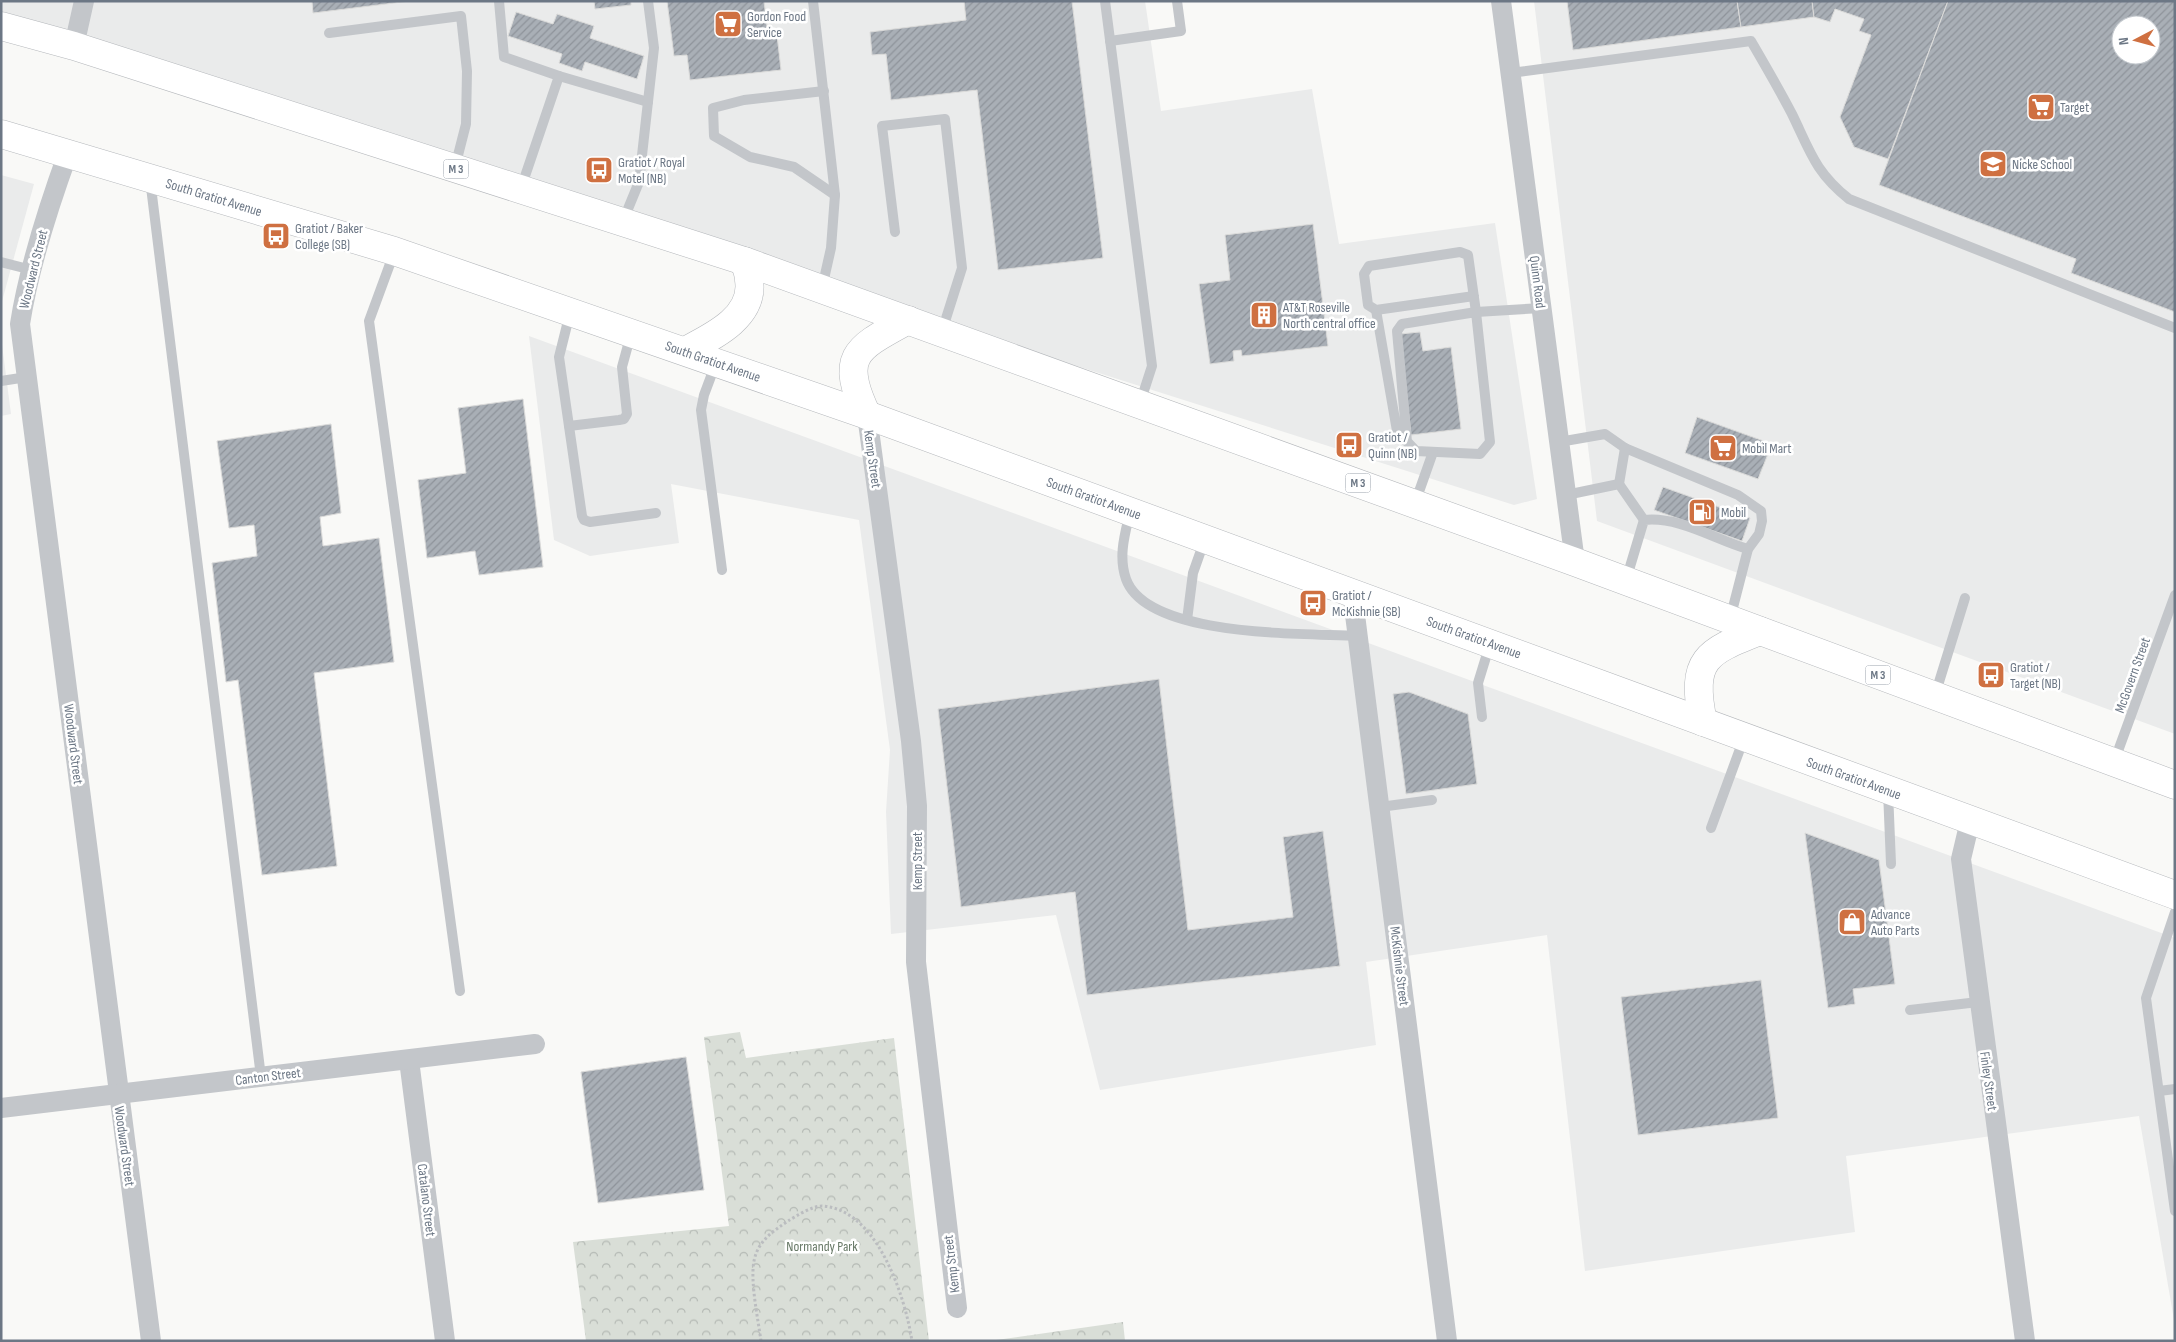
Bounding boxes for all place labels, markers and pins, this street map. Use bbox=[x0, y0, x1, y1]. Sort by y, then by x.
place label: Gordon Food Service bbox=[747, 8, 806, 41]
supermarket icon: Gordon Food Service bbox=[713, 9, 743, 39]
supermarket icon: Target bbox=[2026, 92, 2056, 122]
place label: Target bbox=[2060, 99, 2089, 116]
school or university icon: Nicke School bbox=[1978, 149, 2008, 179]
place label: Gratiot / Royal Motel (NB) bbox=[618, 154, 685, 187]
bus stop icon: Gratiot / Royal Motel (NB) bbox=[584, 155, 614, 185]
place label: Nicke School bbox=[2012, 156, 2072, 173]
place label: Gratiot / Baker College (SB) bbox=[295, 220, 363, 253]
bus stop icon: Gratiot / Baker College (SB) bbox=[261, 221, 291, 251]
place label: AT&T Roseville North central office bbox=[1282, 299, 1376, 332]
building icon: AT&T Roseville North central office bbox=[1249, 300, 1279, 330]
place label: Gratiot / Quinn (NB) bbox=[1368, 429, 1417, 462]
bus stop icon: Gratiot / Quinn (NB) bbox=[1334, 430, 1364, 460]
supermarket icon: Mobil Mart bbox=[1708, 433, 1738, 463]
place label: Mobil Mart bbox=[1742, 440, 1792, 457]
fuel station icon: Mobil bbox=[1687, 497, 1717, 527]
place label: Mobil bbox=[1721, 504, 1746, 521]
place label: Gratiot / McKishnie (SB) bbox=[1332, 587, 1401, 620]
bus stop icon: Gratiot / McKishnie (SB) bbox=[1298, 588, 1328, 618]
place label: Gratiot / Target (NB) bbox=[2010, 659, 2061, 692]
bus stop icon: Gratiot / Target (NB) bbox=[1976, 660, 2006, 690]
place label: Advance Auto Parts bbox=[1870, 906, 1920, 939]
shop icon: Advance Auto Parts bbox=[1837, 907, 1867, 937]

